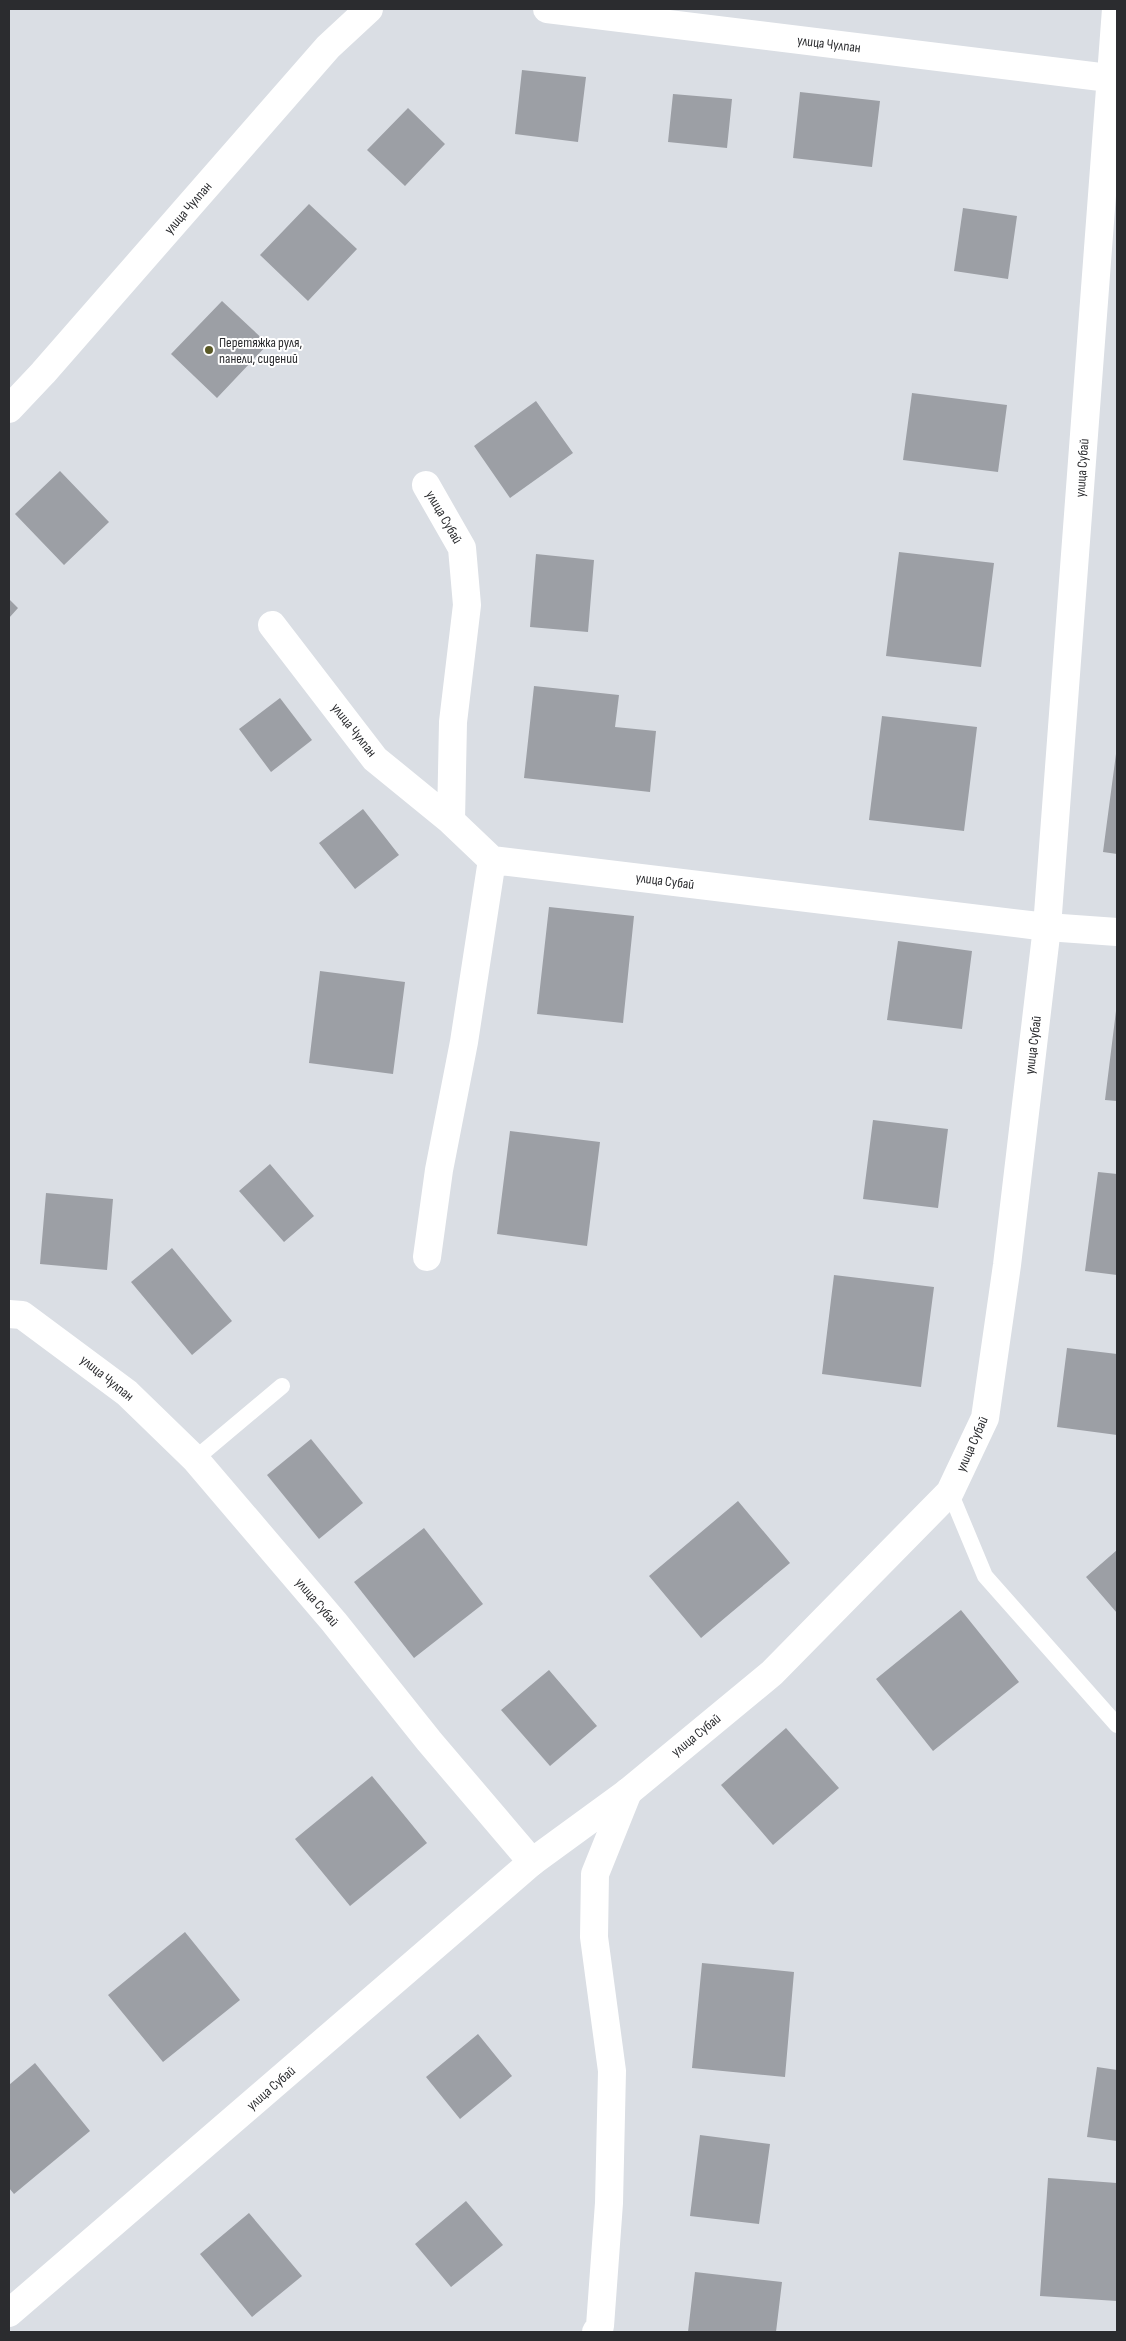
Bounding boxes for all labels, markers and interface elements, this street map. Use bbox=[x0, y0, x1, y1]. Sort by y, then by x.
street label: улица Чулпан bbox=[796, 32, 862, 56]
street label: улица Чулпан bbox=[161, 178, 215, 238]
place label: Перетяжка руля, панели, сидений bbox=[219, 334, 302, 367]
marker: Перетяжка руля, панели, сидений bbox=[203, 344, 215, 356]
street label: улица Субай bbox=[1071, 438, 1093, 498]
street label: улица Субай bbox=[422, 487, 466, 547]
street label: улица Чулпан bbox=[328, 700, 380, 760]
street label: улица Субай bbox=[635, 869, 695, 893]
street label: улица Субай bbox=[1021, 1015, 1045, 1075]
street label: улица Чулпан bbox=[77, 1351, 137, 1405]
street label: улица Субай bbox=[952, 1414, 992, 1474]
street label: улица Субай bbox=[292, 1574, 342, 1630]
street label: улица Субай bbox=[668, 1710, 724, 1760]
street label: улица Субай bbox=[243, 2062, 299, 2114]

